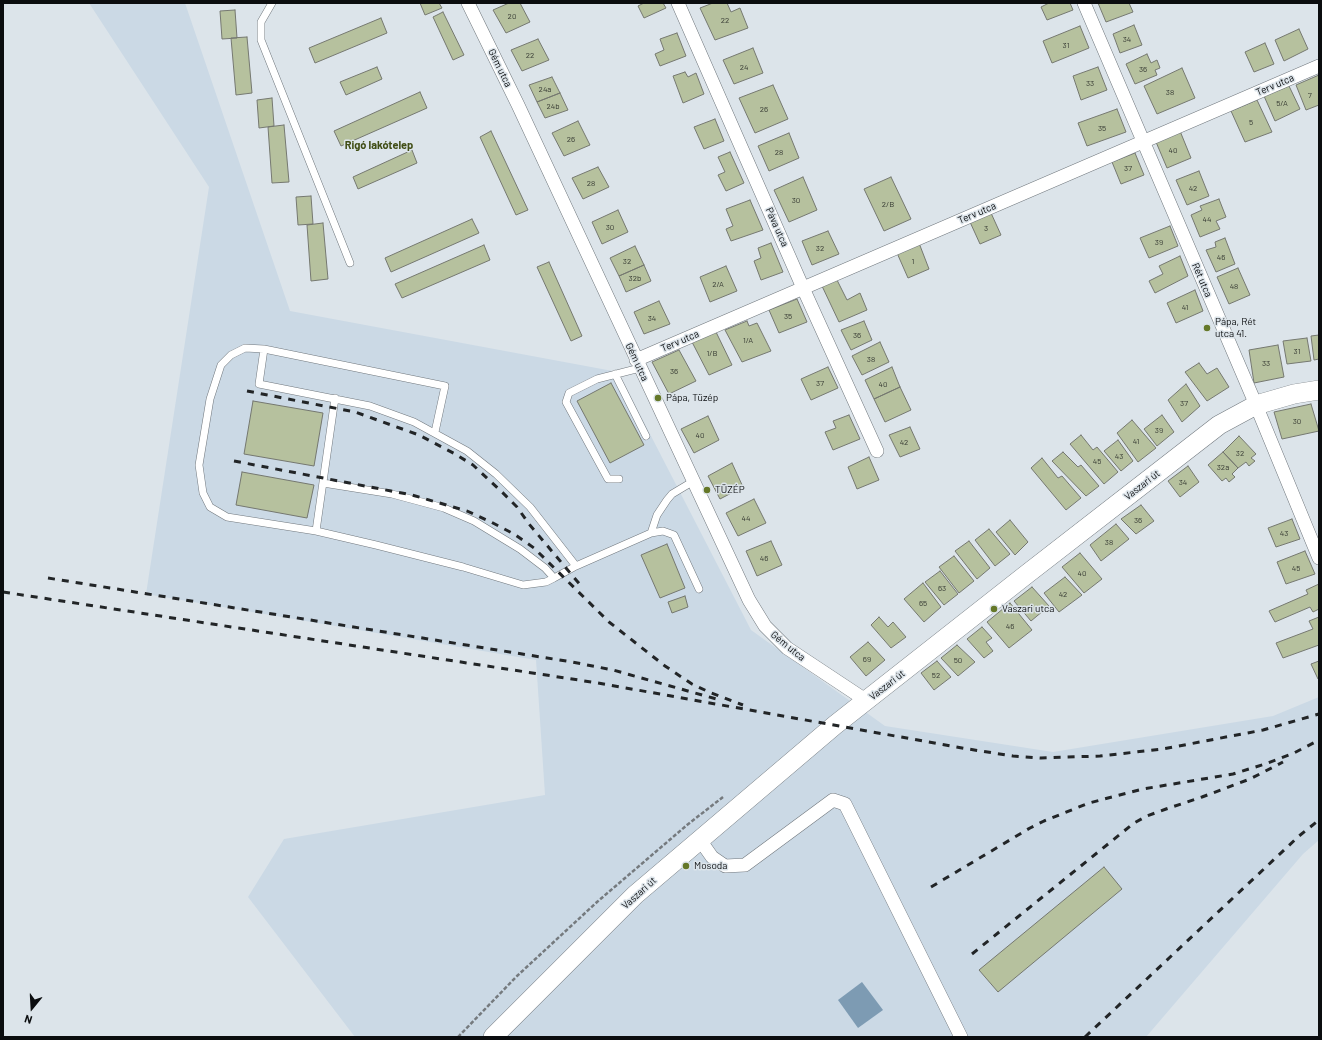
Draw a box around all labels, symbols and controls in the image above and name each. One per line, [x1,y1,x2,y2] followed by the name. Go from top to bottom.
[508,11,516,21] house number: 20
[721,15,729,25] house number: 22
[1123,34,1131,44] house number: 34
[1063,40,1069,50] house number: 31
[486,47,514,89] street label: Gém utca
[526,50,534,60] house number: 22
[740,62,748,72] house number: 24
[1139,64,1147,74] house number: 36
[1254,72,1296,98] street label: Terv utca
[1086,78,1094,88] house number: 33
[539,84,551,94] house number: 24a
[1166,87,1174,97] house number: 38
[1308,90,1312,100] house number: 7
[1276,98,1288,108] house number: 5/A
[546,101,560,111] house number: 24b
[760,104,768,114] house number: 26
[1249,117,1253,127] house number: 5
[1098,123,1106,133] house number: 35
[567,134,575,144] house number: 26
[345,138,413,152] district label: Rigó lakótelep
[1169,145,1177,155] house number: 40
[775,147,783,157] house number: 28
[1124,163,1132,173] house number: 37
[587,178,595,188] house number: 28
[1189,183,1197,193] house number: 42
[792,195,800,205] house number: 30
[882,199,894,209] house number: 2/B
[956,200,998,226] street label: Terv utca
[763,205,791,249] street label: Páva utca
[1203,214,1211,224] house number: 44
[606,222,614,232] house number: 30
[984,223,988,233] house number: 3
[1155,237,1163,247] house number: 39
[816,243,824,253] house number: 32
[1217,252,1225,262] house number: 46
[623,256,631,266] house number: 32
[912,256,914,266] house number: 1
[1189,261,1215,299] street label: Rét utca
[629,273,641,283] house number: 32b
[712,279,724,289] house number: 2/A
[1230,281,1238,291] house number: 48
[1182,302,1188,312] house number: 41
[784,311,792,321] house number: 35
[648,313,656,323] house number: 34
[1215,316,1256,340] place label: Pápa, Rét utca 41.
[1202,323,1212,333] marker: Pápa, Rét utca 41.
[659,328,701,354] street label: Terv utca
[853,330,861,340] house number: 36
[743,335,753,345] house number: 1/A
[623,341,651,383] street label: Gém utca
[1294,346,1300,356] house number: 31
[706,348,718,358] house number: 1/B
[867,354,875,364] house number: 38
[1262,358,1270,368] house number: 33
[670,366,678,376] house number: 36
[816,378,824,388] house number: 37
[879,379,887,389] house number: 40
[666,392,718,404] place label: Pápa, Tüzép
[653,393,663,403] marker: Pápa, Tüzép
[1180,398,1188,408] house number: 37
[1293,416,1301,426] house number: 30
[1155,425,1163,435] house number: 39
[696,430,704,440] house number: 40
[1133,436,1139,446] house number: 41
[900,437,908,447] house number: 42
[1236,448,1244,458] house number: 32
[1115,451,1123,461] house number: 43
[1093,456,1101,466] house number: 45
[1217,462,1229,472] house number: 32a
[1122,467,1162,503] street label: Vaszari út
[1179,477,1187,487] house number: 34
[715,484,745,496] place label: TÜZÉP
[702,485,712,495] marker: TÜZÉP
[742,513,750,523] house number: 44
[1134,515,1142,525] house number: 36
[1280,528,1288,538] house number: 43
[1105,537,1113,547] house number: 38
[760,553,768,563] house number: 46
[1292,563,1300,573] house number: 45
[1078,568,1086,578] house number: 40
[938,583,946,593] house number: 63
[1059,589,1067,599] house number: 42
[919,598,927,608] house number: 65
[1002,603,1054,615] place label: Vaszari utca
[989,604,999,614] marker: Vaszari utca
[1006,621,1014,631] house number: 46
[768,628,808,664] street label: Gém utca
[863,654,871,664] house number: 69
[954,655,962,665] house number: 50
[867,667,907,703] street label: Vaszari út
[932,670,940,680] house number: 52
[694,860,727,872] place label: Mosoda
[681,861,691,871] marker: Mosoda
[619,874,659,912] street label: Vaszari út
[12,988,52,1028] north arrow
[23,1013,34,1027] text: N

